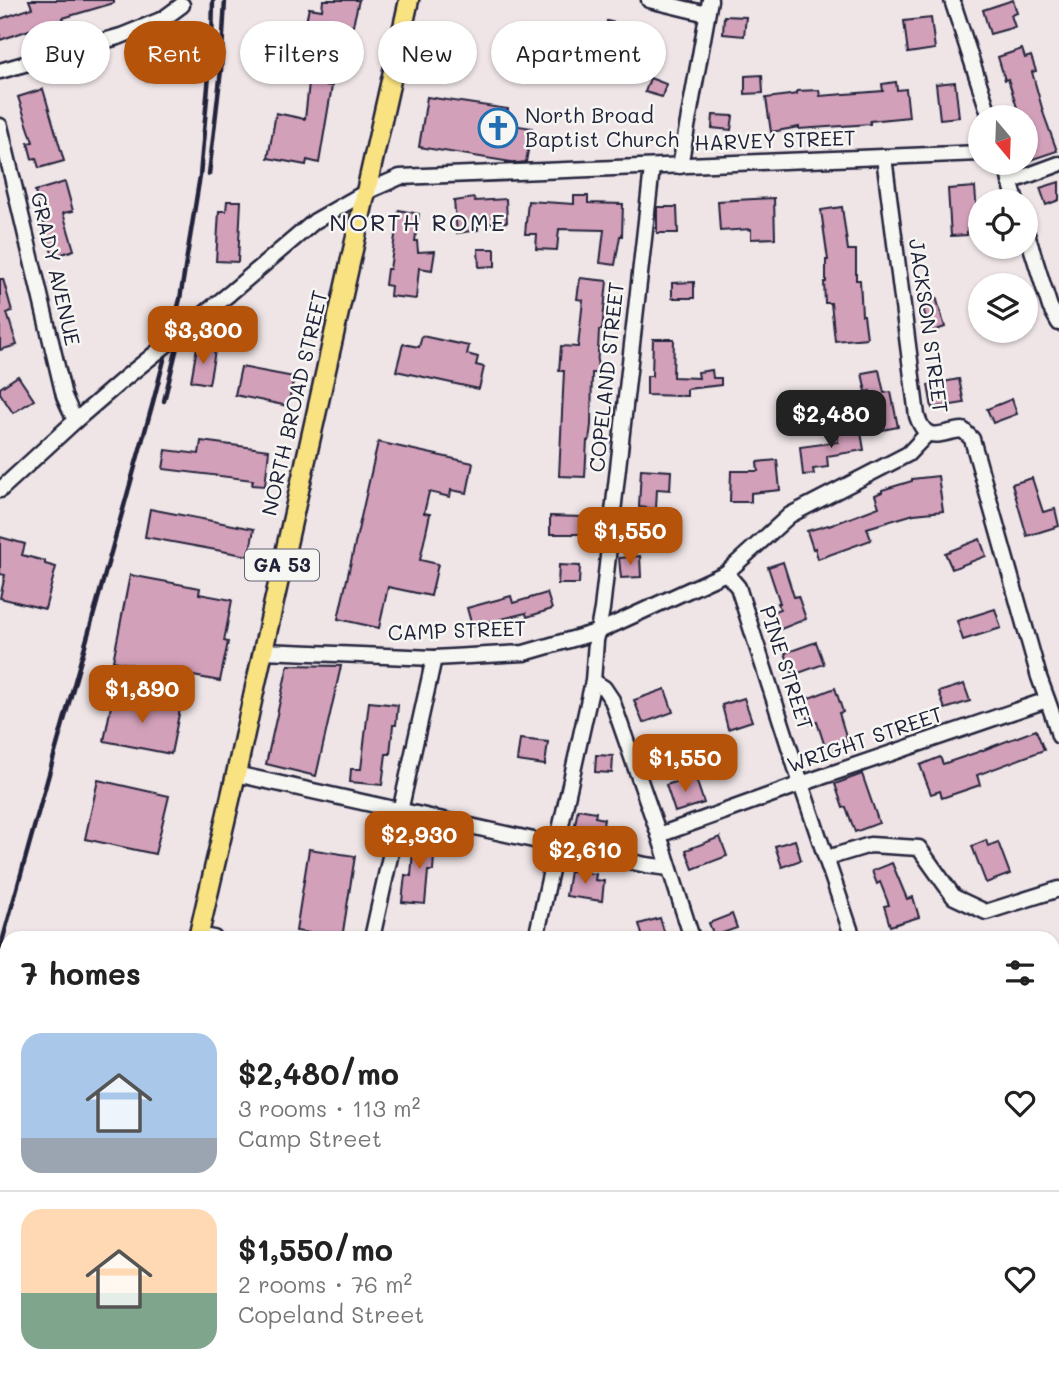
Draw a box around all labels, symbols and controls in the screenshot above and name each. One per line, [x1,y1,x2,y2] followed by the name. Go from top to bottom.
[21,21,110,84] chip: Buy
[124,21,226,84] chip: Rent
[240,21,364,84] chip: Filters
[378,21,477,84] chip: New
[491,21,666,84] chip: Apartment
[525,101,679,152] place label: North Broad Baptist Church
[968,105,1038,175] north arrow
[968,105,1038,343] map controls
[477,107,519,149] church icon: North Broad Baptist Church
[694,123,856,156] street label: HARVEY STREET
[26,189,87,348] street label: GRADY AVENUE
[968,189,1038,259] button: locate
[329,206,507,237] district label: NORTH ROME
[904,237,955,415] street label: JACKSON STREET
[968,273,1038,343] button: layers
[582,280,629,473] street label: COPELAND STREET
[254,287,333,518] street label: NORTH BROAD STREET
[146,306,260,366] pin: $3,300
[164,314,242,344] text: $3,300
[774,391,888,450] pin: $2,480
[792,398,870,428] text: $2,480
[573,508,687,567] pin: $1,550
[593,515,667,545] text: $1,550
[245,550,319,580] road number: GA 53
[755,602,820,733] street label: PINE STREET
[387,614,527,645] street label: CAMP STREET
[85,666,199,725] pin: $1,890
[105,673,179,703] text: $1,890
[783,699,946,778] street label: WRIGHT STREET
[628,734,742,794] pin: $1,550
[648,742,722,772] text: $1,550
[362,812,476,871] pin: $2,930
[381,819,457,849] text: $2,930
[528,826,642,886] pin: $2,610
[548,834,622,864] text: $2,610
[21,953,141,993] text: 7 homes
[1001,954,1039,992] icon: filters
[238,1053,399,1093] text: $2,480/mo
[77,1061,161,1145] icon: home
[1001,1084,1039,1122] icon: heart
[238,1093,420,1123] text: 3 rooms · 113 m²
[238,1123,382,1153] text: Camp Street
[238,1229,393,1269] text: $1,550/mo
[77,1237,161,1321] icon: home
[1001,1260,1039,1298] icon: heart
[238,1269,412,1299] text: 2 rooms · 76 m²
[238,1299,424,1329] text: Copeland Street

